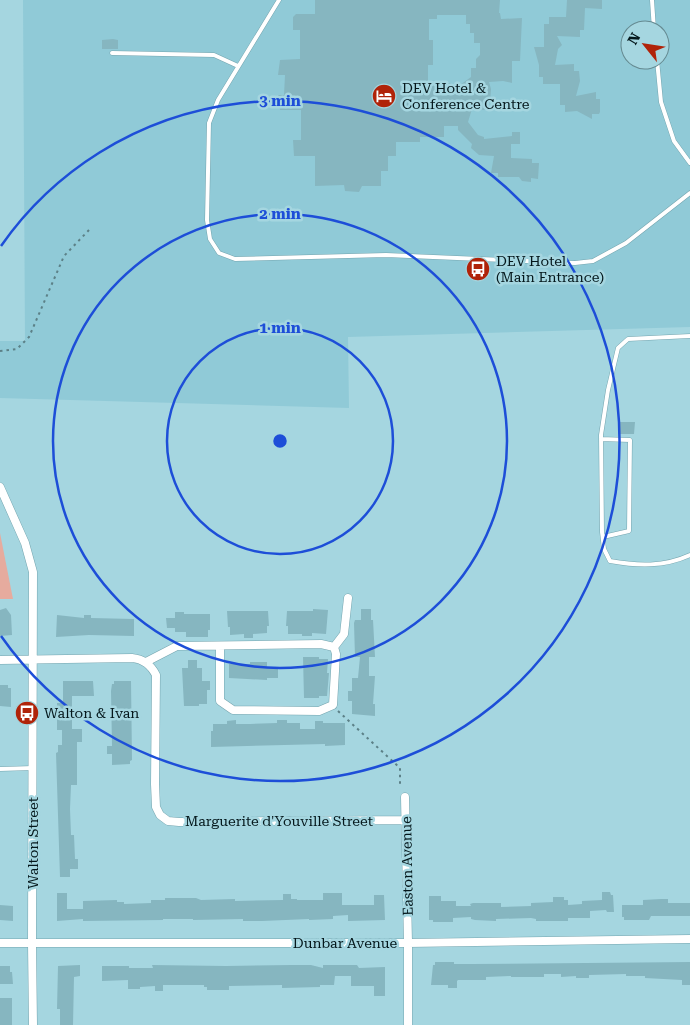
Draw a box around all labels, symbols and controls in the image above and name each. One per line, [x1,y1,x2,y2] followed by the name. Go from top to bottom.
[620,20,670,70] north arrow
[624,30,643,47] text: N
[402,80,530,112] place label: DEV Hotel & Conference Centre
[371,83,397,109] hotel icon: DEV Hotel & Conference Centre
[259,92,301,110] text: 3 min
[259,205,301,223] text: 2 min
[496,253,604,285] place label: DEV Hotel (Main Entrance)
[465,256,491,282] bus stop icon: DEV Hotel (Main Entrance)
[259,319,301,337] text: 1 min
[271,432,289,450] centre of rings
[14,700,40,726] bus stop icon: Walton & Ivan
[44,705,139,721] place label: Walton & Ivan
[25,797,41,889] street label: Walton Street
[185,813,373,829] street label: Marguerite d'Youville Street
[398,816,416,916] street label: Easton Avenue
[293,935,397,951] street label: Dunbar Avenue

